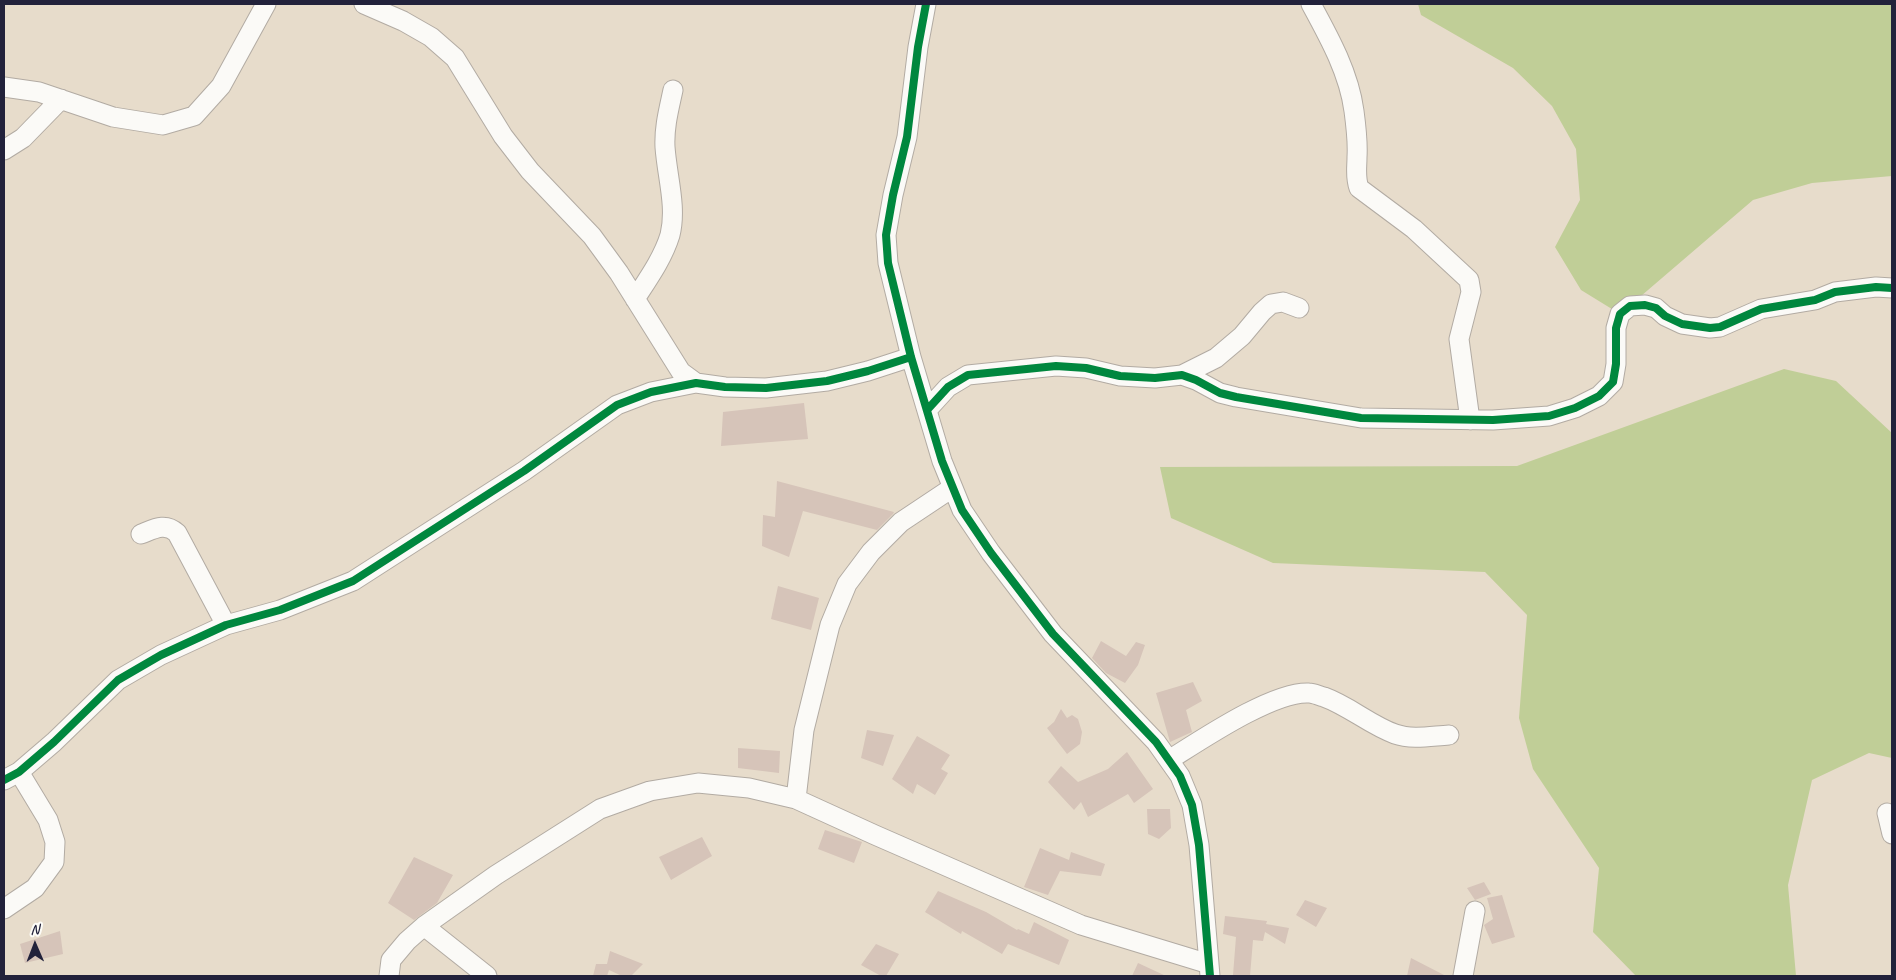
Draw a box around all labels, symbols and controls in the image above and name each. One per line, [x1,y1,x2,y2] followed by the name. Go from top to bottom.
[10,920,60,970] north arrow
[30,921,39,938] text: N

